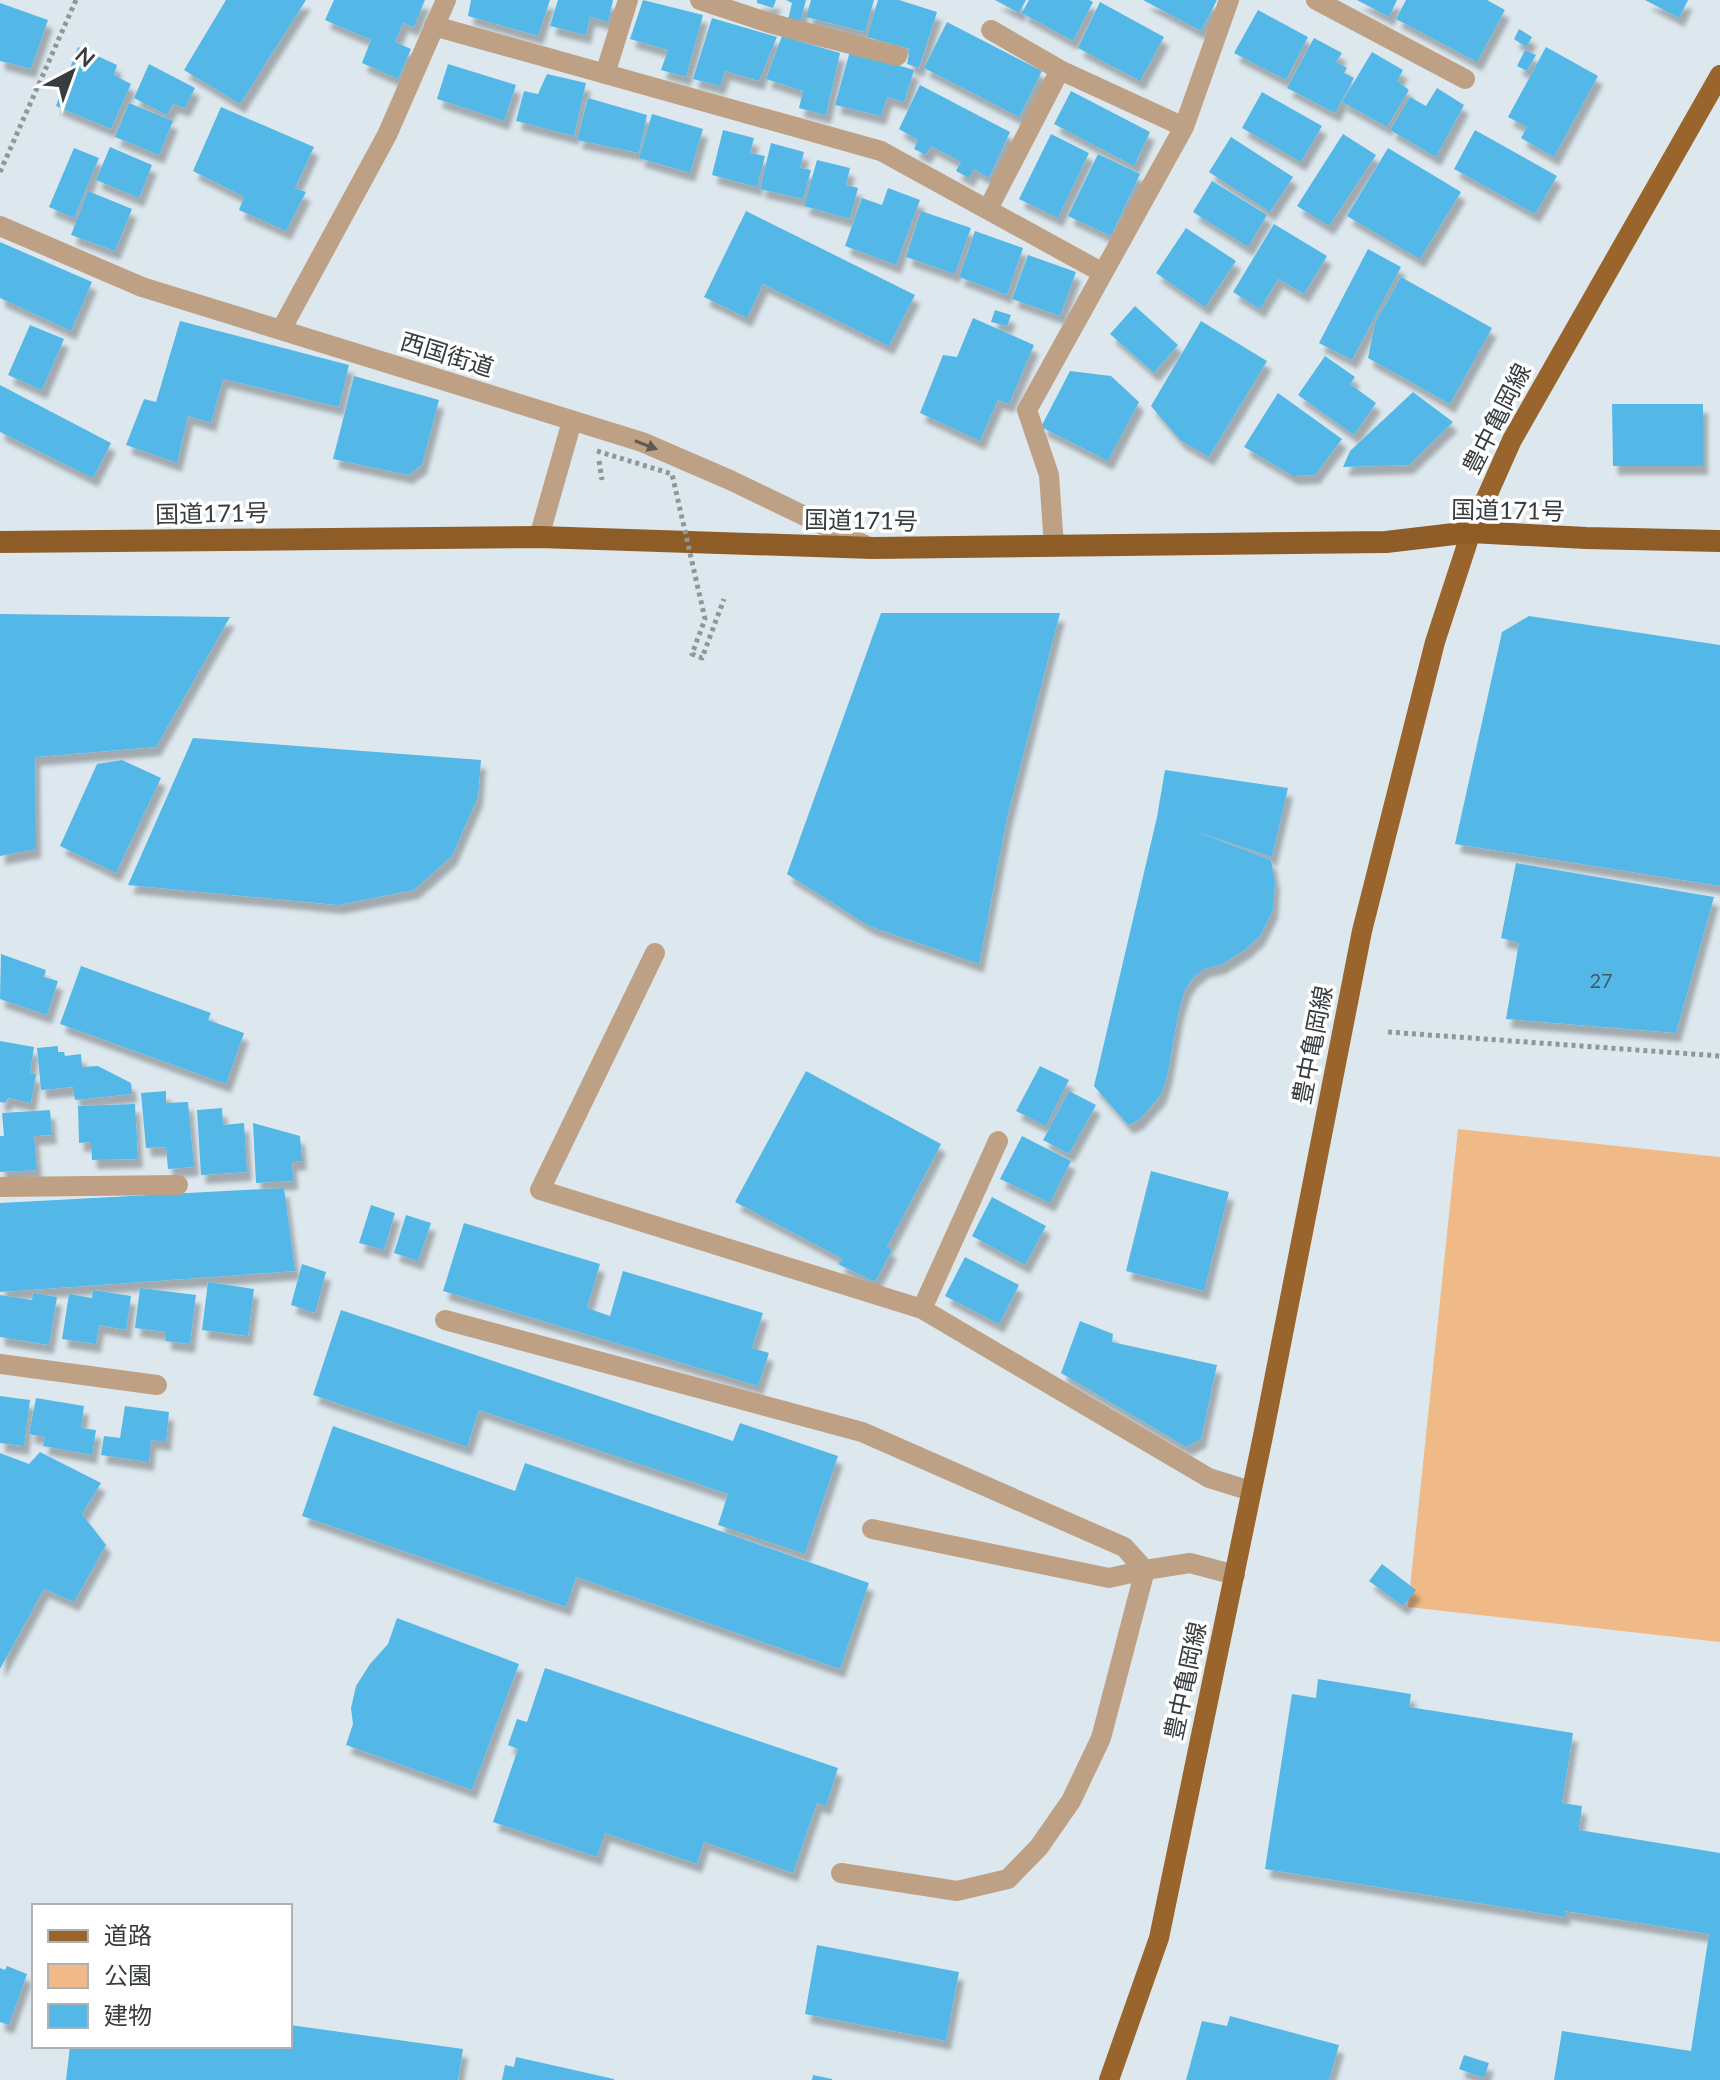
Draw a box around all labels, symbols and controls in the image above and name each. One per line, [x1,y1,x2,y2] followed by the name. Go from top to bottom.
[32,32,112,112] north arrow
[70,41,101,72] text: N
[397,326,498,381] street label: 西国街道
[1456,358,1536,478] street label: 豊中亀岡線
[634,439,658,452] one-way arrow
[1451,494,1565,525] street label: 国道171号
[155,497,269,528] street label: 国道171号
[804,504,918,535] street label: 国道171号
[1589,968,1613,992] house number: 27
[1286,983,1337,1106] street label: 豊中亀岡線
[1158,1619,1211,1742] street label: 豊中亀岡線
[32,1904,292,2048] legend
[104,1920,152,1949] text: 道路
[104,1960,152,1989] text: 公園
[104,2000,152,2029] text: 建物

